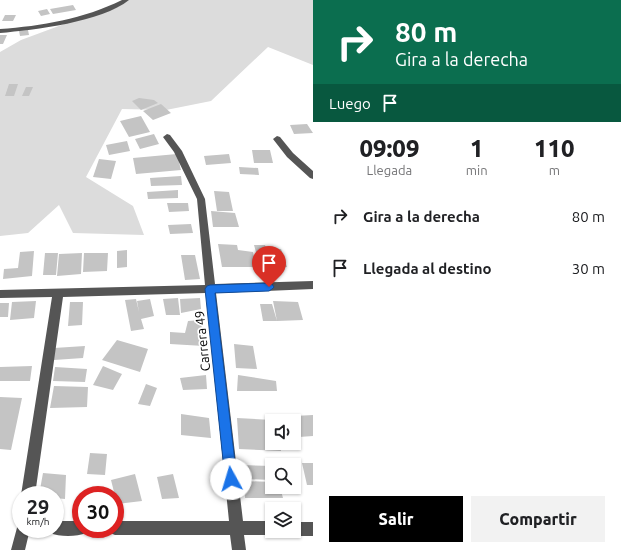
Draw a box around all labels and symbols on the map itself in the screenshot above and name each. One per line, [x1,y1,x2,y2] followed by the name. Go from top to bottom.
[252,246,286,287] pin
[192,310,212,372] street label: Carrera 49
[210,458,252,500] position arrow
[72,486,124,538] speed limit sign: 30

